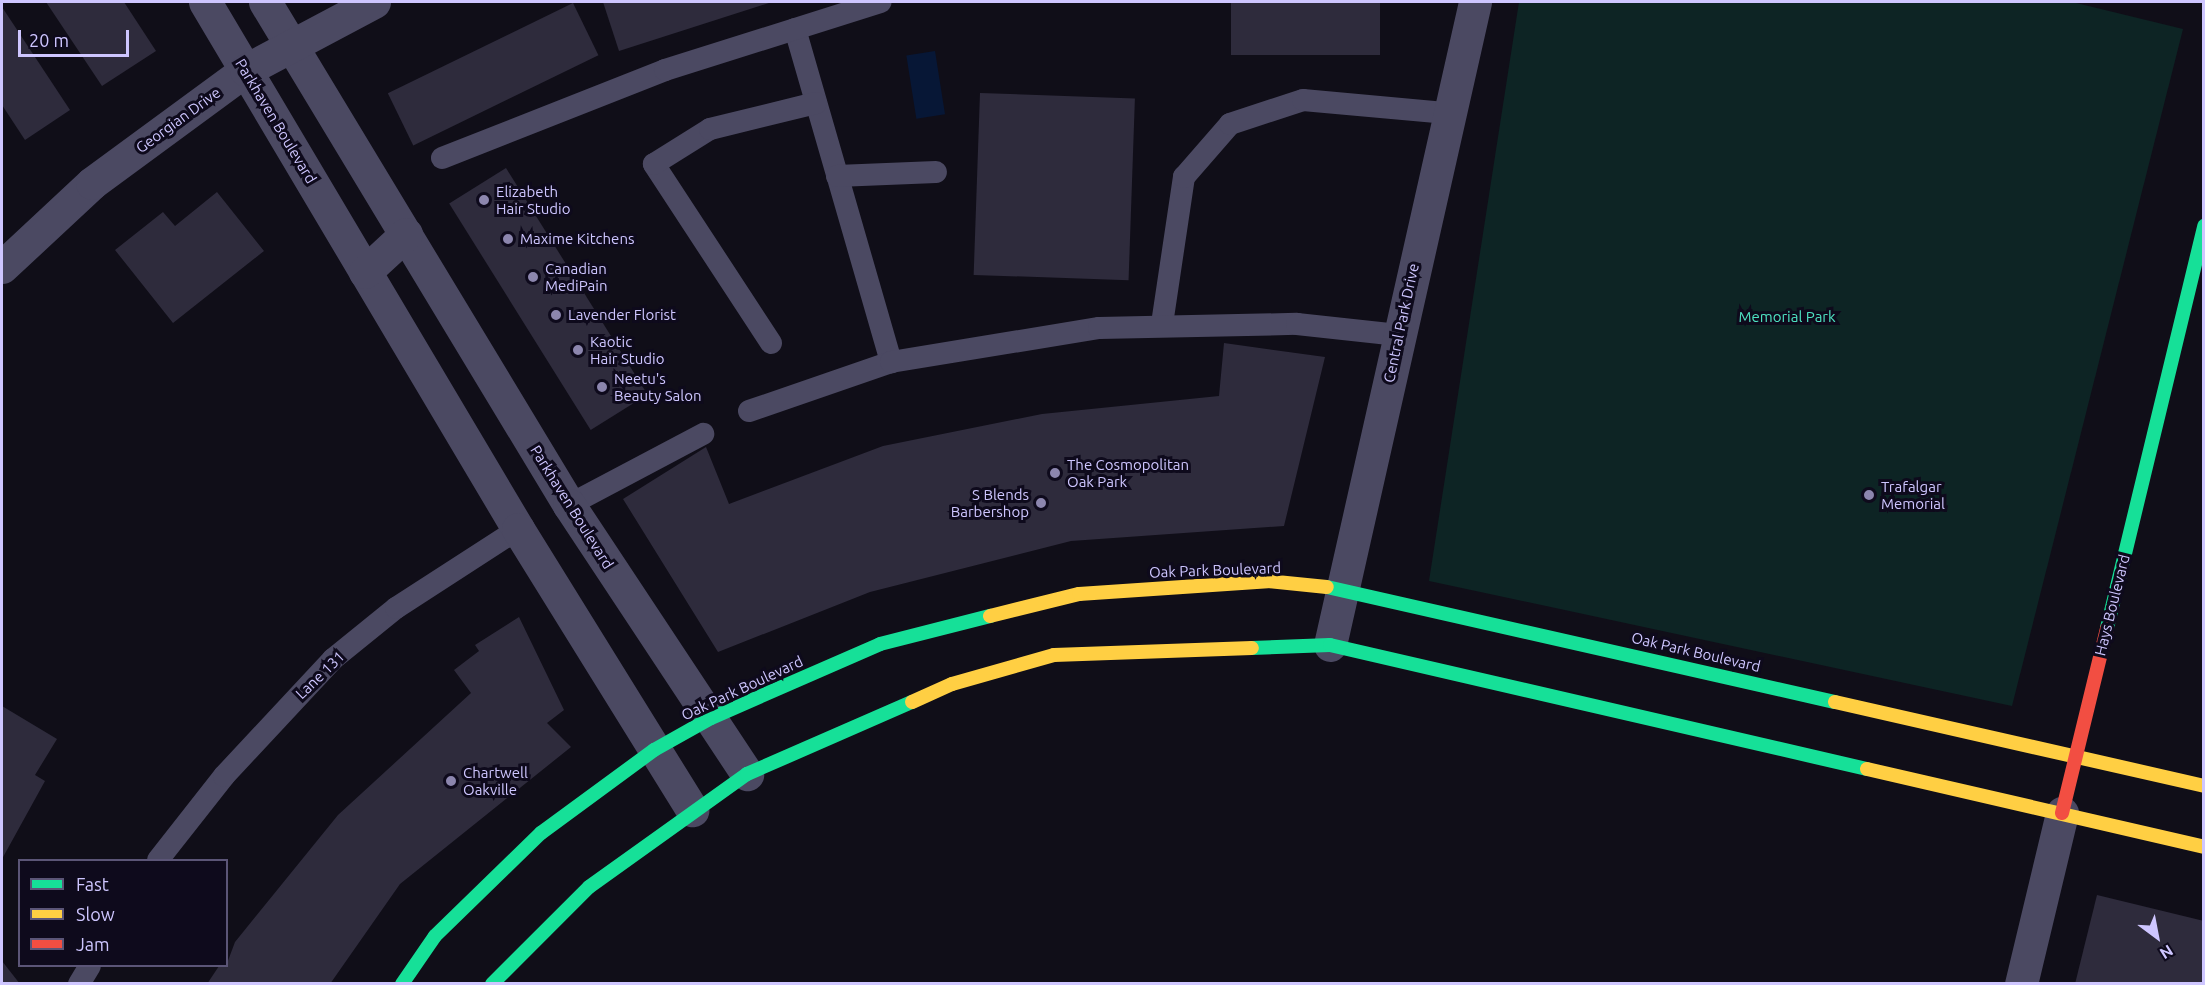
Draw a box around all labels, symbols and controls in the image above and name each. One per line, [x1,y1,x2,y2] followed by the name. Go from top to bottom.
[21,18,132,56] scale bar
[29,30,69,50] text: 20 m
[232,55,320,187] street label: Parkhaven Boulevard
[132,83,224,157] street label: Georgian Drive
[496,182,570,217] place label: Elizabeth Hair Studio
[477,193,491,207] marker: Elizabeth Hair Studio
[520,230,634,248] place label: Maxime Kitchens
[501,232,515,246] marker: Maxime Kitchens
[545,259,607,294] place label: Canadian MediPain
[1380,262,1422,384] street label: Central Park Drive
[526,270,540,284] marker: Canadian MediPain
[568,306,676,324] place label: Lavender Florist
[549,308,563,322] marker: Lavender Florist
[1738,308,1836,326] park label: Memorial Park
[590,332,664,367] place label: Kaotic Hair Studio
[571,343,585,357] marker: Kaotic Hair Studio
[614,369,702,404] place label: Neetu's Beauty Salon
[595,380,609,394] marker: Neetu's Beauty Salon
[527,442,617,572] street label: Parkhaven Boulevard
[1067,455,1189,490] place label: The Cosmopolitan Oak Park
[1048,466,1062,480] marker: The Cosmopolitan Oak Park
[1881,477,1945,512] place label: Trafalgar Memorial
[951,485,1029,520] place label: S Blends Barbershop
[1862,488,1876,502] marker: Trafalgar Memorial
[1034,496,1048,510] marker: S Blends Barbershop
[2091,552,2133,658] street label: Hays Boulevard
[1149,559,1281,581] street label: Oak Park Boulevard
[1630,628,1762,676] street label: Oak Park Boulevard
[292,647,348,703] street label: Lane 131
[678,652,806,724] street label: Oak Park Boulevard
[463,763,528,798] place label: Chartwell Oakville
[444,774,458,788] marker: Chartwell Oakville
[18,859,228,967] legend
[76,874,109,894] text: Fast
[76,904,115,924] text: Slow
[2127,907,2187,967] north arrow
[76,934,110,954] text: Jam
[2157,941,2176,963] text: N

